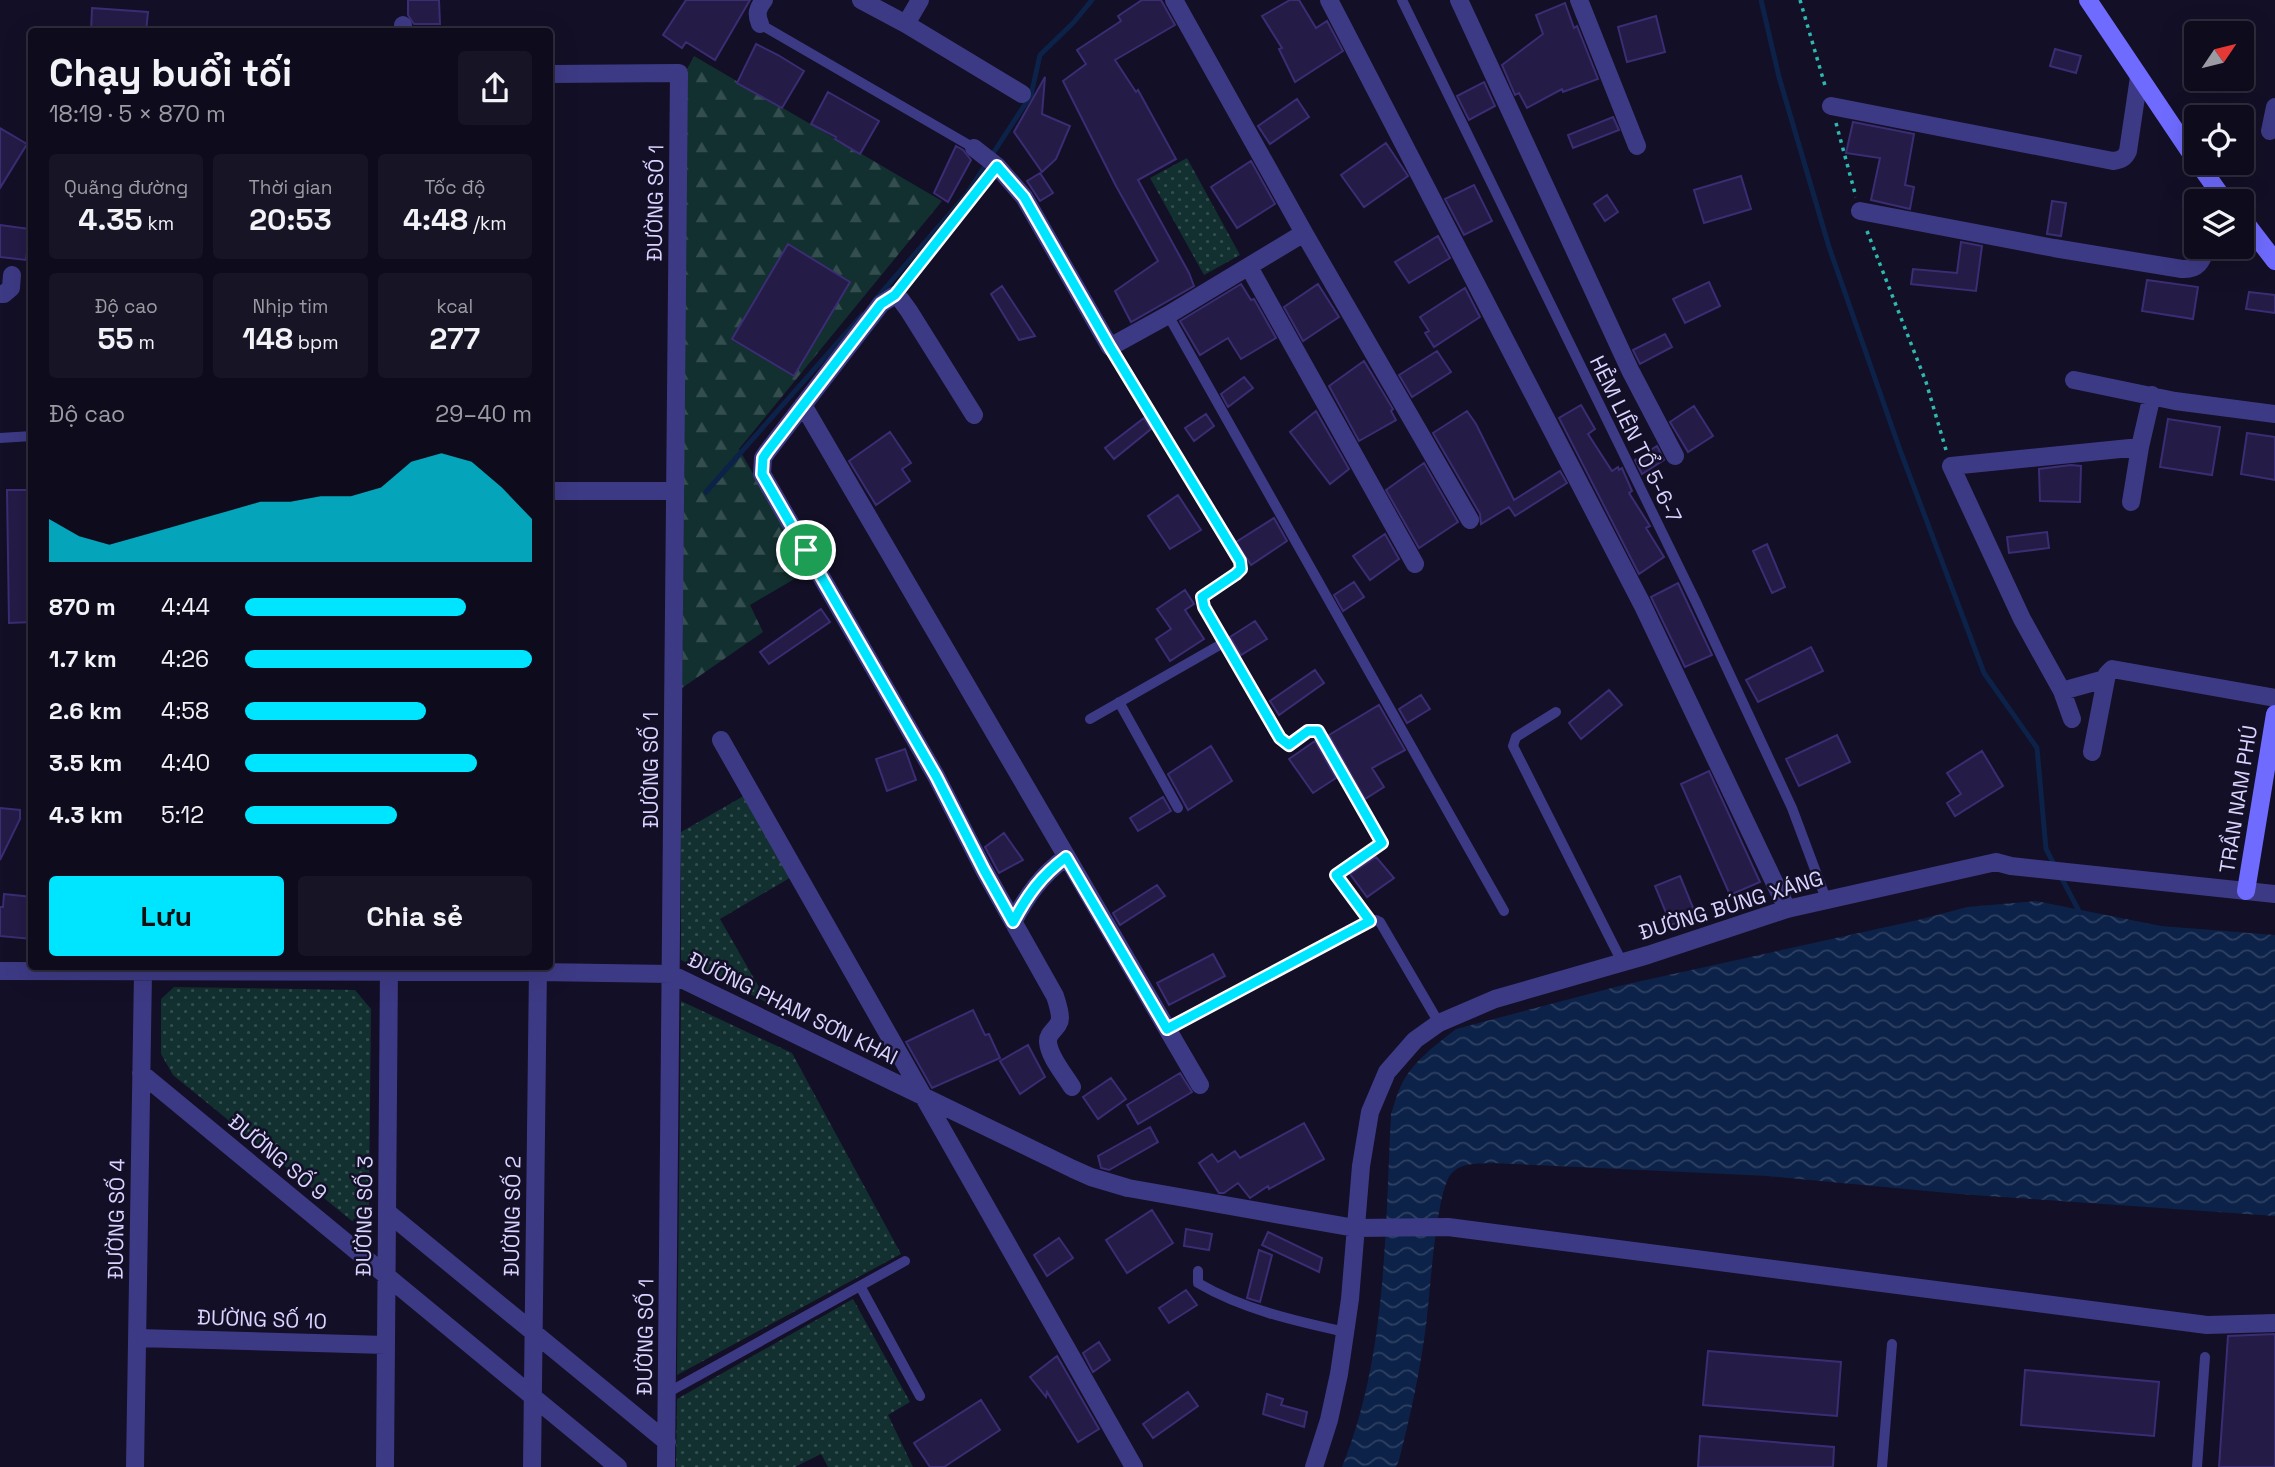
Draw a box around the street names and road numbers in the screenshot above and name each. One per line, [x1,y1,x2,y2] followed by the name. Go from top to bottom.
[639,144,670,262] street label: ĐƯỜNG SỐ 1
[1584,350,1691,527] street label: HẺM LIÊN TỔ 5-6-7
[636,712,664,828] street label: ĐƯỜNG SỐ 1
[2212,723,2263,875] street label: TRẦN NAM PHÚ
[1636,864,1826,946] street label: ĐƯỜNG BÚNG XÁNG
[684,945,902,1071] street label: ĐƯỜNG PHẠM SƠN KHAI
[223,1107,334,1206] street label: ĐƯỜNG SỐ 9
[348,1155,379,1277] street label: ĐƯỜNG SỐ 3
[496,1155,527,1276] street label: ĐƯỜNG SỐ 2
[100,1158,131,1280] street label: ĐƯỜNG SỐ 4
[629,1278,660,1396] street label: ĐƯỜNG SỐ 1
[197,1302,328,1335] street label: ĐƯỜNG SỐ 10

